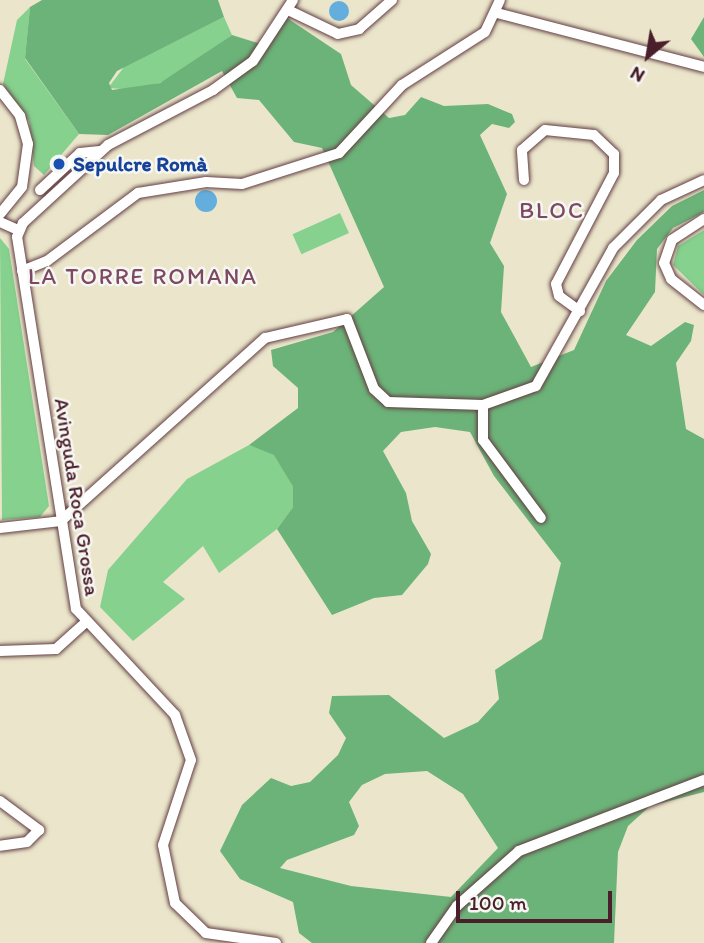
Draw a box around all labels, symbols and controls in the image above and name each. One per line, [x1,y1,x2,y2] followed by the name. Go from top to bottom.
[613,21,683,91] north arrow
[626,61,649,88] text: N
[73,151,208,177] place label: Sepulcre Romà
[51,156,67,172] marker: Sepulcre Romà
[520,196,584,224] district label: BLOC
[29,262,257,290] district label: LA TORRE ROMANA
[49,396,105,598] street label: Avinguda Roca Grossa
[459,876,615,920] scale bar
[469,890,527,915] text: 100 m

